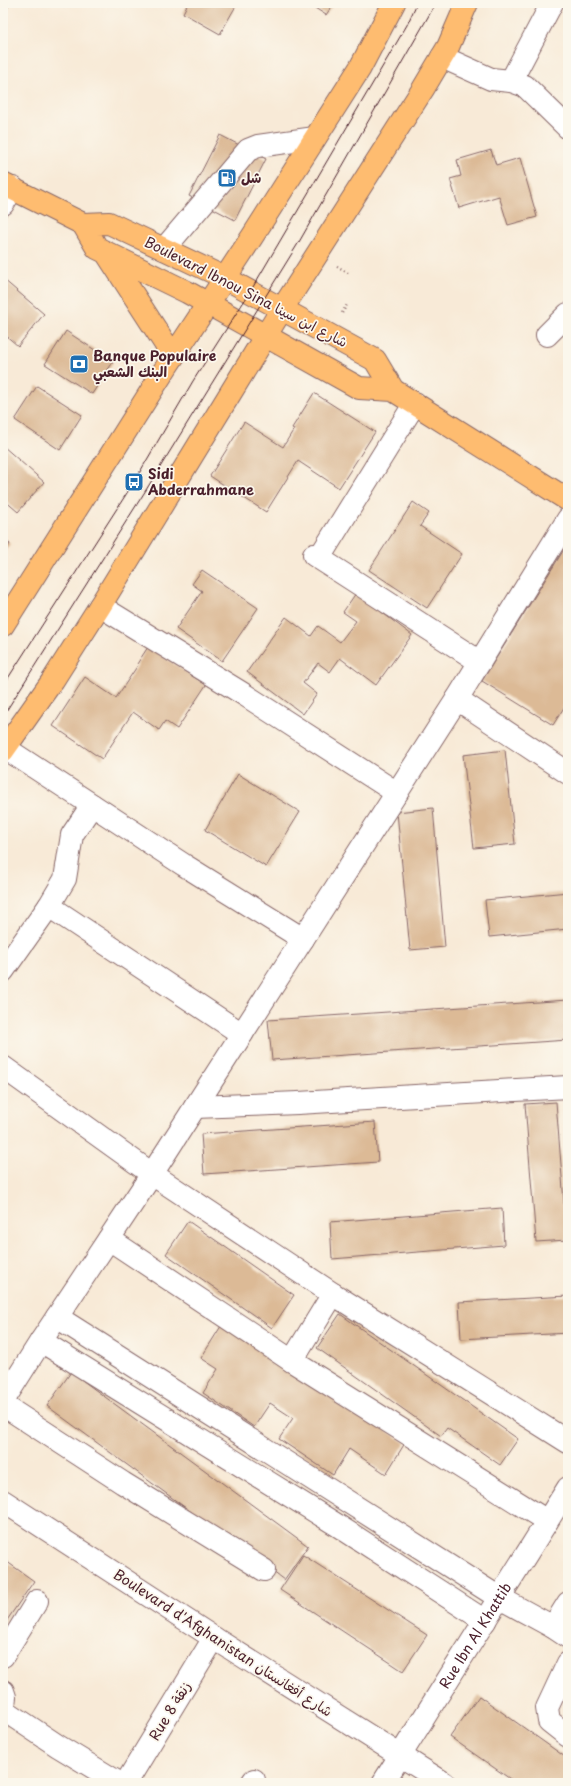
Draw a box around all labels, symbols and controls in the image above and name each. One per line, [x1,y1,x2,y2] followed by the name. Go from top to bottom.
[216,167,238,189] fuel station icon: شل
[241,167,261,188] place label: شل
[141,231,351,352] street label: Boulevard Ibnou Sina شارع ابن سينا
[93,345,217,385] place label: Banque Populaire البنك الشعبي
[68,353,90,375] bank icon: Banque Populaire البنك الشعبي
[147,463,254,500] place label: Sidi Abderrahmane
[123,471,145,493] bus stop icon: Sidi Abderrahmane
[110,1564,337,1721] street label: Boulevard d'Afghanistan شارع أفغانستان
[434,1578,516,1692] street label: Rue Ibn Al Khattib
[144,1677,196,1744] street label: Rue 8 زنقة

